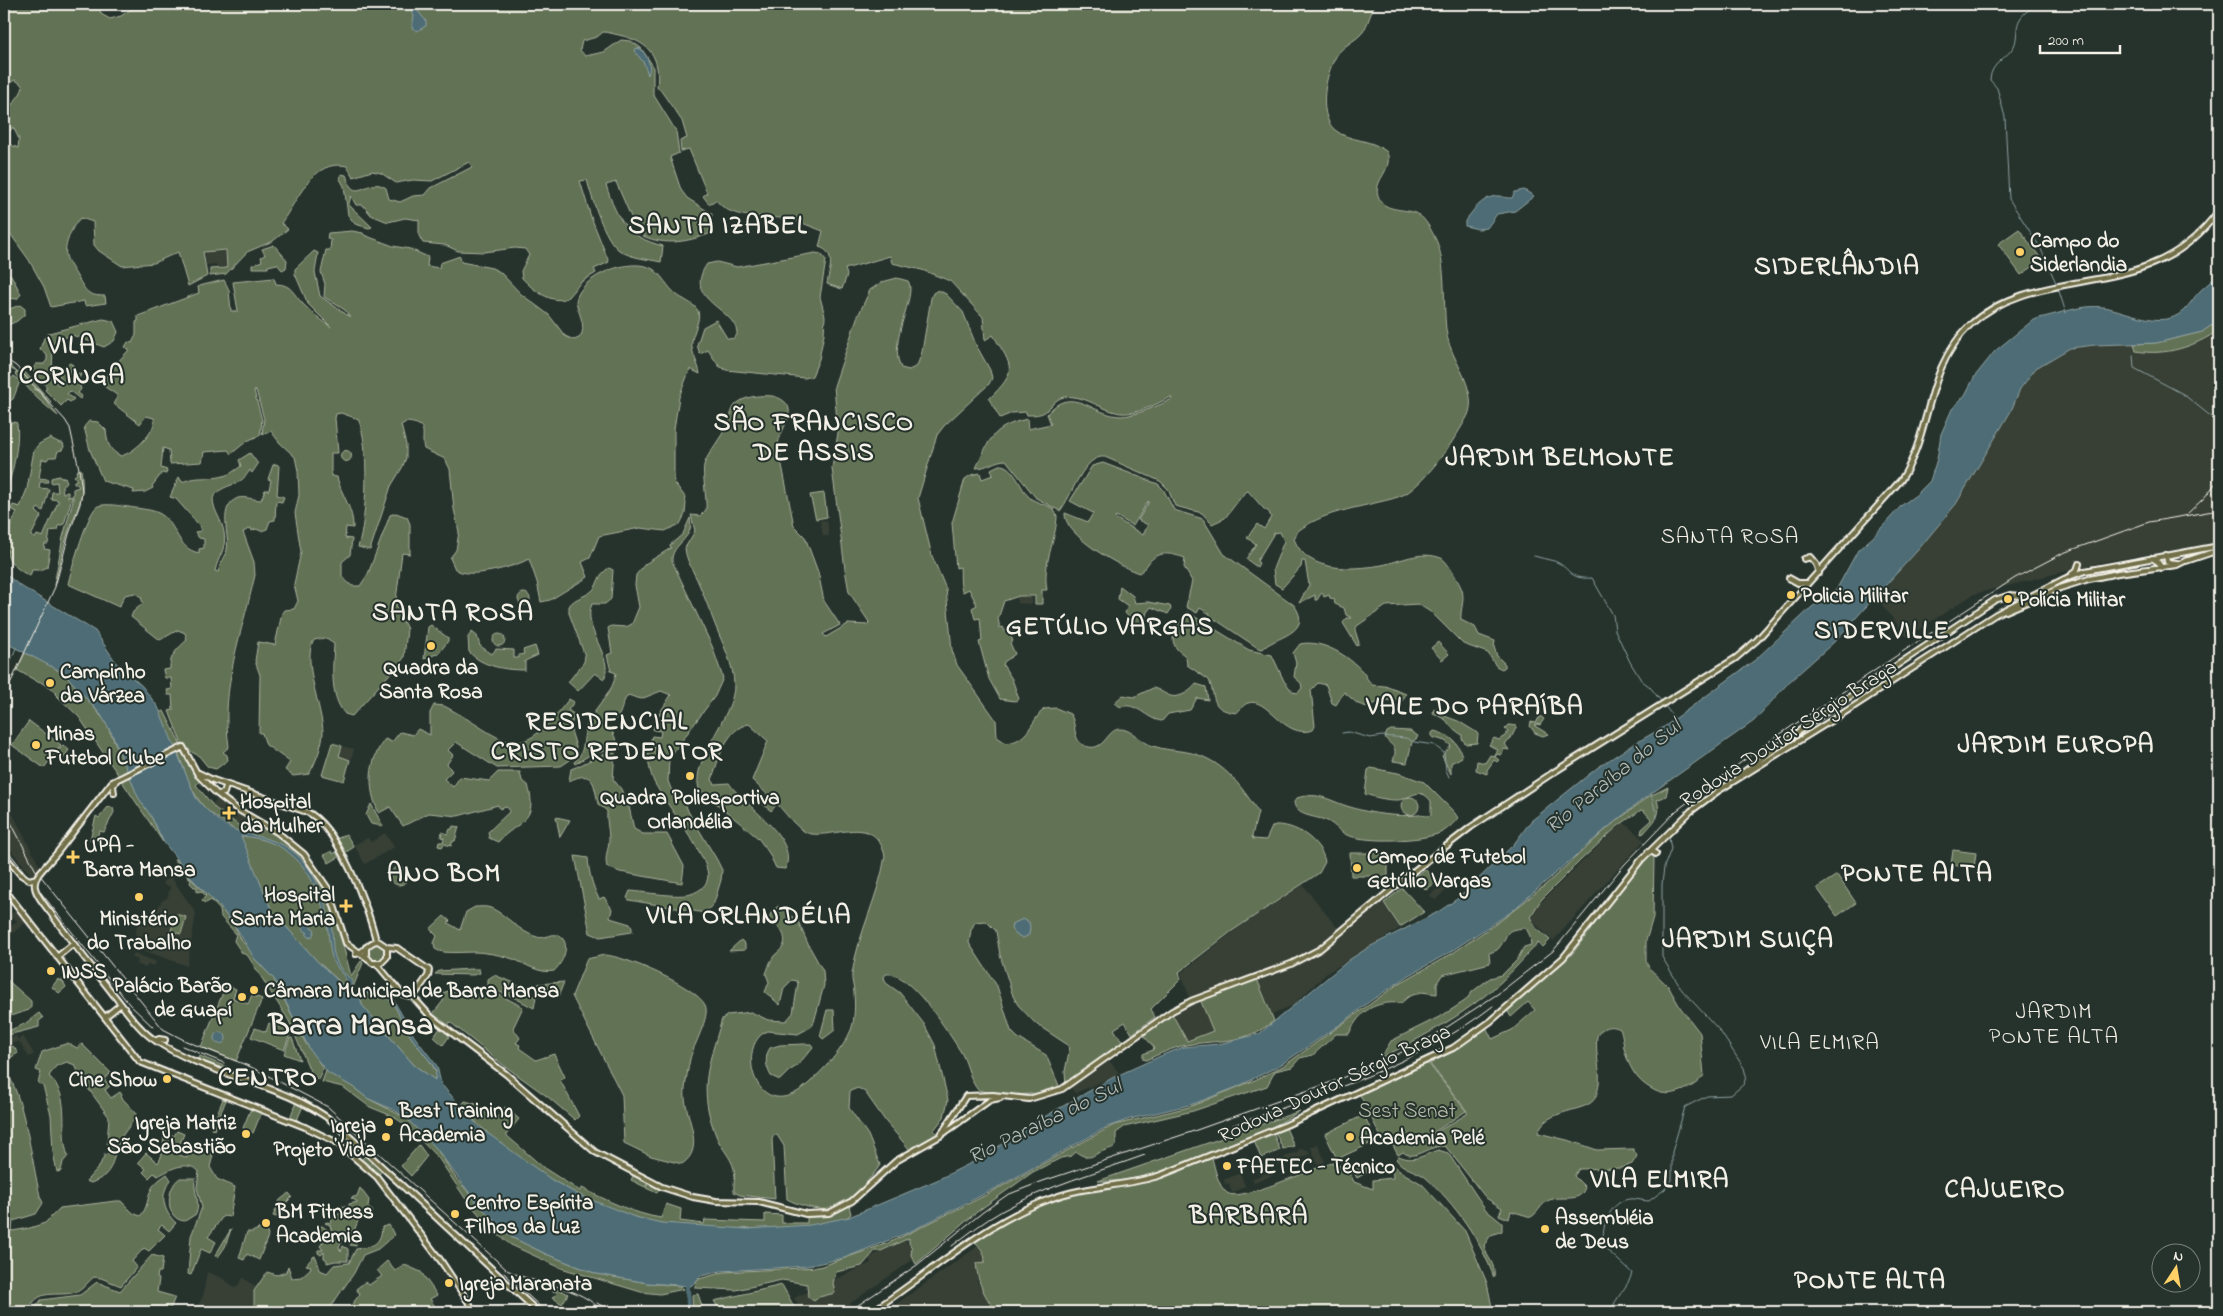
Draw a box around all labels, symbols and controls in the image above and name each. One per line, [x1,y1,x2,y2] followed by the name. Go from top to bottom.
[2040,22,2120,54] scale bar
[2048,30,2084,52] text: 200 m
[628,208,808,246] district label: SANTA IZABEL
[2030,227,2127,281] place label: Campo do Siderlandia
[2014,246,2026,258] marker: Campo do Siderlandia
[1754,248,1920,287] district label: SIDERLÂNDIA
[19,328,125,396] district label: VILA CORINGA
[714,405,914,473] district label: SÃO FRANCISCO DE ASSIS
[1445,440,1675,478] district label: JARDIM BELMONTE
[1661,522,1799,554] district label: SANTA ROSA
[1801,582,1908,612] place label: Policia Militar
[2018,586,2125,616] place label: Polícia Militar
[1785,589,1797,601] marker: Policia Militar
[2002,593,2014,605] marker: Polícia Militar
[372,595,534,633] district label: SANTA ROSA
[1006,609,1214,647] district label: GETÚLIO VARGAS
[1814,613,1950,651] district label: SIDERVILLE
[425,640,437,652] marker: Quadra da Santa Rosa
[1675,653,1905,818] street label: Rodovia Doutor Sérgio Braga
[379,654,483,708] place label: Quadra da Santa Rosa
[60,658,146,712] place label: Campinho da Várzea
[44,677,56,689] marker: Campinho da Várzea
[1365,689,1584,727] district label: VALE DO PARAÍBA
[491,704,723,772] district label: RESIDENCIAL CRISTO REDENTOR
[1539,711,1691,843] water label: Rio Paraíba do Sul
[45,720,165,774] place label: Minas Futebol Clube
[1958,727,2154,765] district label: JARDIM EUROPA
[30,739,42,751] marker: Minas Futebol Clube
[684,770,696,782] marker: Quadra Poliesportiva Orlandélia
[600,784,780,838] place label: Quadra Poliesportiva Orlandélia
[240,788,323,842] place label: Hospital da Mulher
[222,806,236,820] marker: Hospital da Mulher
[83,832,196,886] place label: UPA - Barra Mansa
[1367,843,1526,899] place label: Campo de Futebol Getúlio Vargas
[66,850,80,864] marker: UPA - Barra Mansa
[387,856,501,894] district label: ANO BOM
[1841,856,1993,894] district label: PONTE ALTA
[1351,862,1363,874] marker: Campo de Futebol Getúlio Vargas
[230,881,335,935] place label: Hospital Santa Maria
[133,891,145,903] marker: Ministério do Trabalho
[645,898,852,936] district label: VILA ORLANDÉLIA
[339,899,353,913] marker: Hospital Santa Maria
[87,905,191,959] place label: Ministério do Trabalho
[1662,922,1834,960] district label: JARDIM SUIÇA
[61,958,108,988] place label: INSS
[45,965,57,977] marker: INSS
[113,972,232,1026] place label: Palácio Barão de Guapí
[264,977,559,1007] place label: Câmara Municipal de Barra Mansa
[248,984,260,996] marker: Câmara Municipal de Barra Mansa
[236,991,248,1003] marker: Palácio Barão de Guapí
[1989,997,2119,1054] district label: JARDIM PONTE ALTA
[267,1004,434,1049] district label: Barra Mansa
[1214,1018,1457,1154] street label: Rodovia Doutor Sérgio Braga
[1759,1028,1880,1060] district label: VILA ELMIRA
[218,1060,318,1098] district label: CENTRO
[69,1066,157,1096] place label: Cine Show
[963,1071,1130,1174] water label: Rio Paraíba do Sul
[161,1073,173,1085] marker: Cine Show
[398,1097,513,1151] place label: Best Training Academia
[1358,1097,1456,1127] park label: Sest Senat
[107,1109,237,1163] place label: Igreja Matriz São Sebastião
[273,1112,376,1166] place label: Igreja Projeto Vida
[383,1116,395,1128] marker: Best Training Academia
[1360,1124,1485,1154] place label: Academia Pelé
[240,1128,252,1140] marker: Igreja Matriz São Sebastião
[380,1131,392,1143] marker: Igreja Projeto Vida
[1344,1131,1356,1143] marker: Academia Pelé
[1236,1153,1395,1183] place label: FAETEC - Técnico
[1221,1160,1233,1172] marker: FAETEC - Técnico
[1589,1162,1730,1200] district label: VILA ELMIRA
[1945,1172,2066,1210] district label: CAJUEIRO
[464,1189,593,1243] place label: Centro Espírita Filhos da Luz
[1189,1197,1308,1236] district label: BARBARÁ
[275,1198,374,1252] place label: BM Fitness Academia
[1555,1204,1654,1258] place label: Assembléia de Deus
[449,1208,461,1220] marker: Centro Espírita Filhos da Luz
[260,1217,272,1229] marker: BM Fitness Academia
[1539,1223,1551,1235] marker: Assembléia de Deus
[2150,1244,2200,1294] north arrow
[2172,1245,2185,1268] text: N
[1794,1263,1946,1301] district label: PONTE ALTA
[459,1270,592,1302] place label: Igreja Maranata
[443,1277,455,1289] marker: Igreja Maranata

